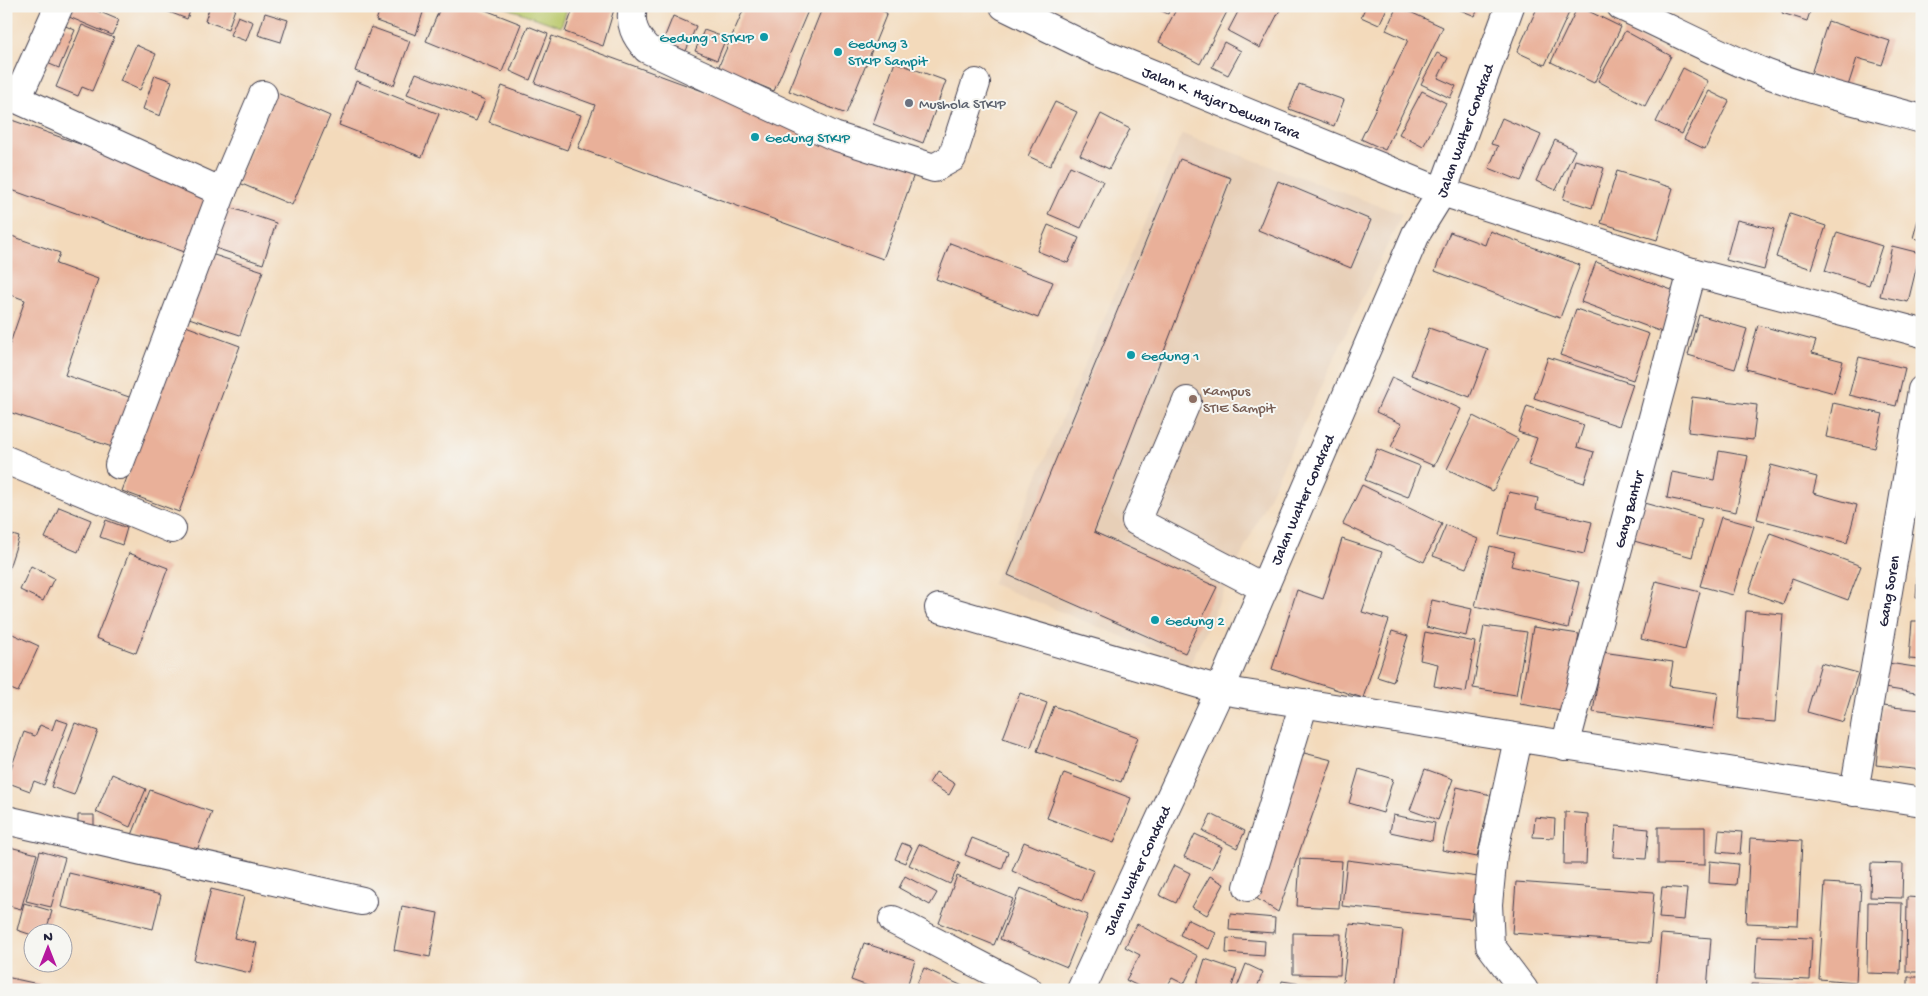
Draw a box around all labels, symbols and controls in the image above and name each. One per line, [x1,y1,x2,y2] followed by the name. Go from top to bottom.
[659,30,755,48] place label: Gedung 1 STKIP
[758,31,770,43] marker: Gedung 1 STKIP
[848,36,929,71] place label: Gedung 3 STKIP Sampit
[832,46,844,58] marker: Gedung 3 STKIP Sampit
[1434,61,1499,202] street label: Jalan Walter Condrad
[1139,64,1303,145] street label: Jalan K. Hajar Dewan Tara
[919,96,1007,114] place label: Mushola STKIP
[903,97,915,109] marker: Mushola STKIP
[765,130,851,148] place label: Gedung STKIP
[749,131,761,143] marker: Gedung STKIP
[1141,348,1199,366] place label: Gedung 1
[1125,349,1137,361] marker: Gedung 1
[1203,383,1277,418] place label: Kampus STIE Sampit
[1187,393,1199,405] marker: Kampus STIE Sampit
[1268,431,1340,568] street label: Jalan Walter Condrad
[1611,468,1650,550] street label: Gang Bantur
[1875,554,1905,628] street label: Gang Soren
[1165,613,1225,631] place label: Gedung 2
[1149,614,1161,626] marker: Gedung 2
[1101,803,1176,938] street label: Jalan Walter Condrad
[22,924,72,974] north arrow
[43,929,53,946] text: N

